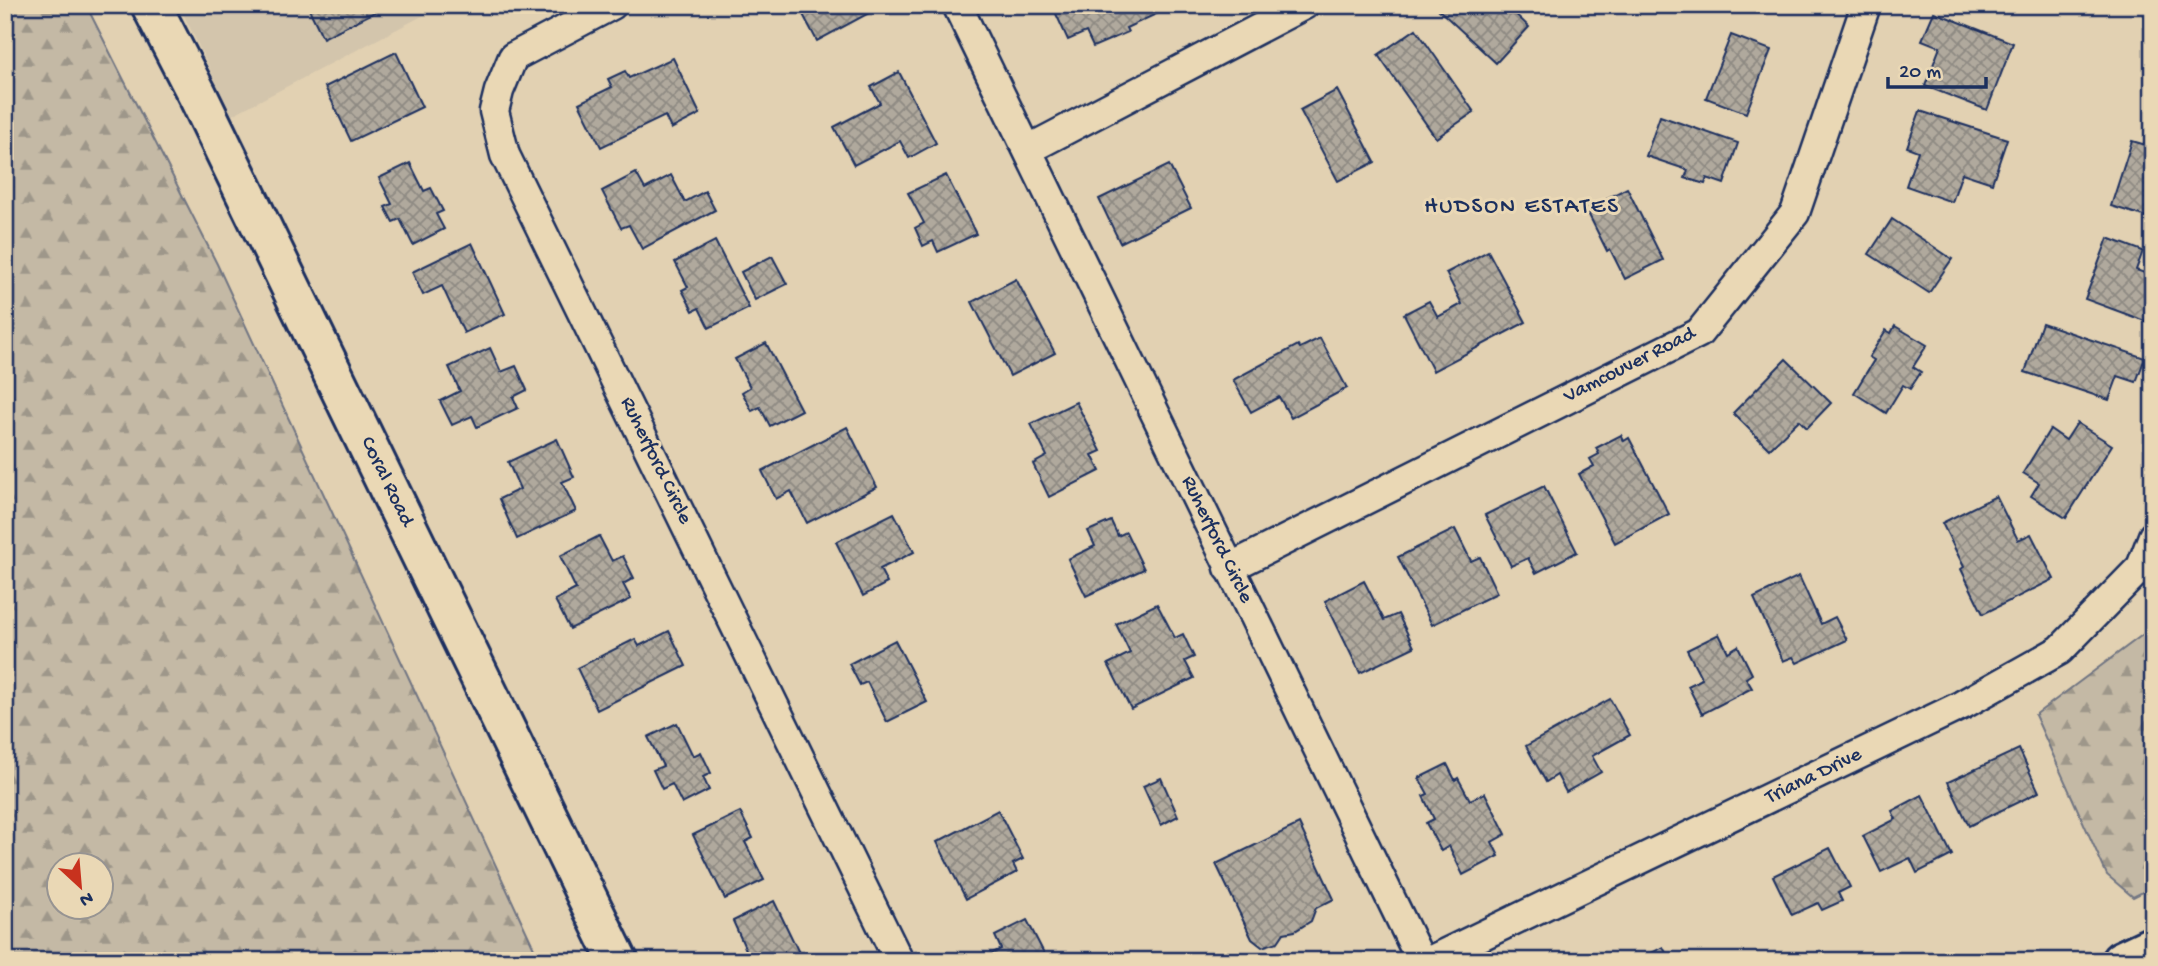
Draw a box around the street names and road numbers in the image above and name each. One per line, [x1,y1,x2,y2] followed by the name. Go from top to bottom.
[1559,321,1702,410] street label: Vamcouver Road
[613,393,697,530] street label: Ruherford Circle
[354,433,419,533] street label: Coral Road
[1174,472,1258,609] street label: Ruherford Circle
[1761,742,1867,811] street label: Triana Drive

